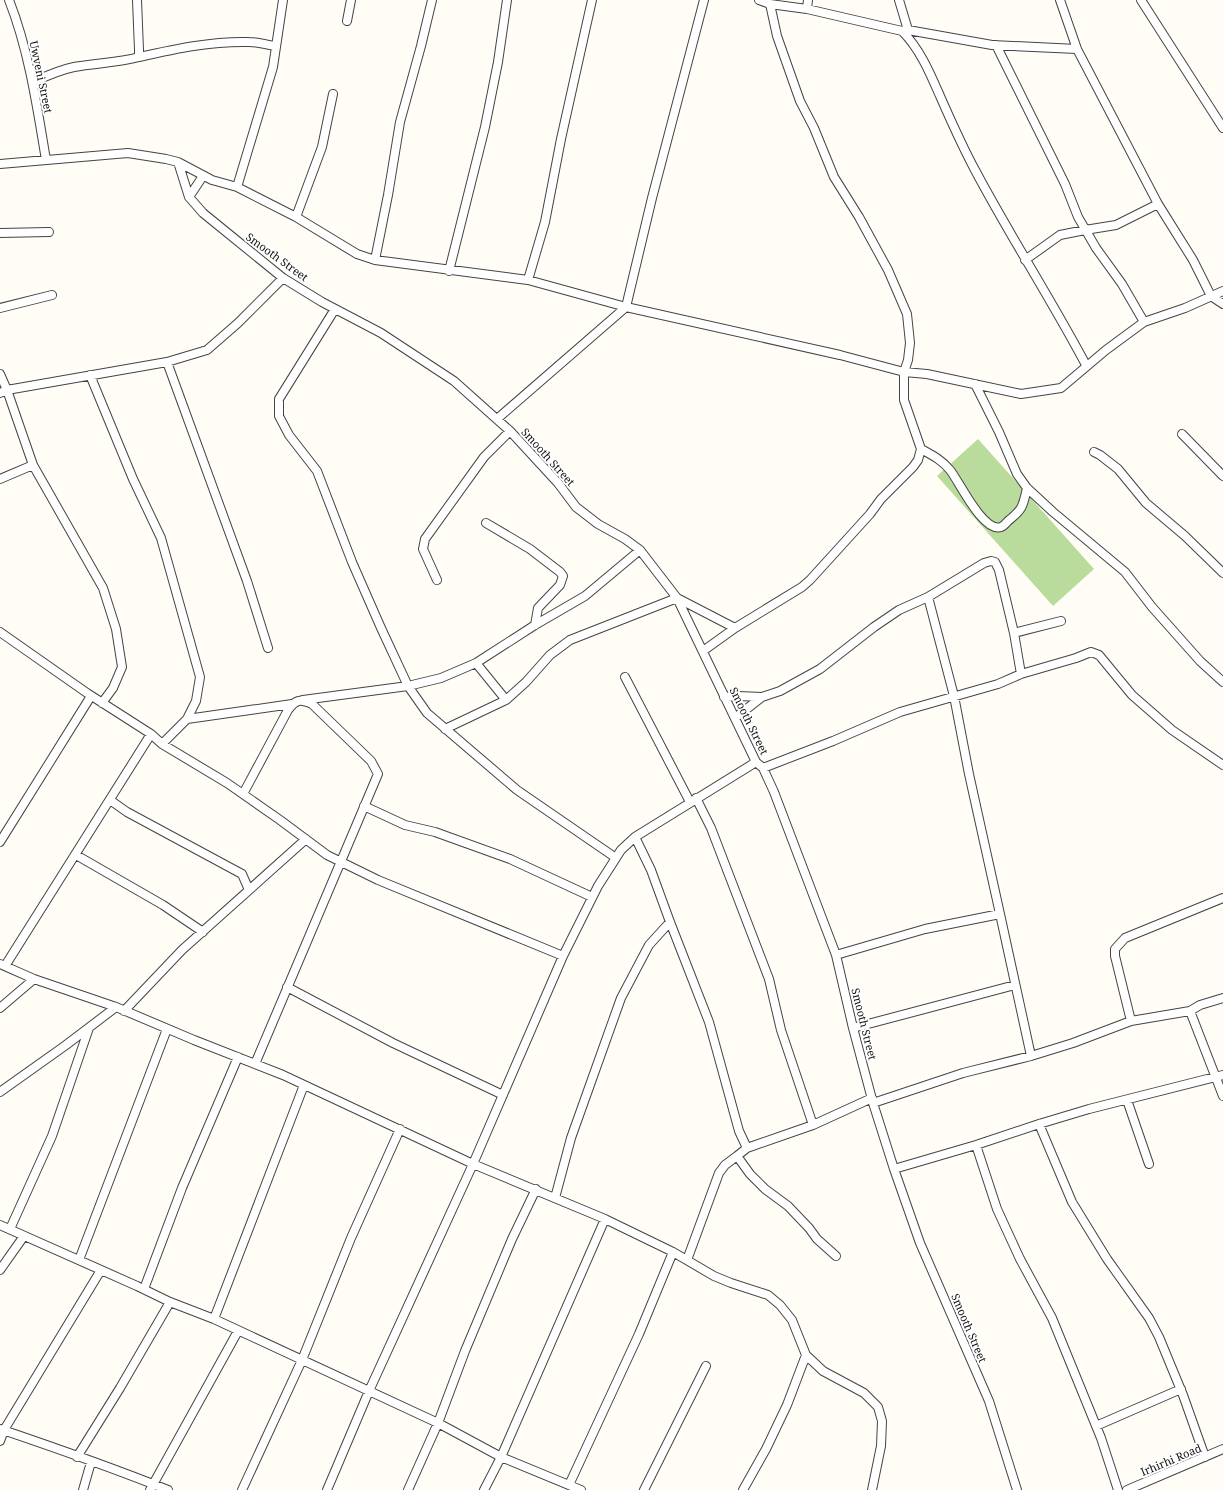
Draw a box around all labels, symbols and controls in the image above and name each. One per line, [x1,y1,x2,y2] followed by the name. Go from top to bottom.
[26,39,57,115] street label: Uwveni Street
[243,229,312,284] street label: Smooth Street
[518,424,579,489] street label: Smooth Street
[727,684,772,757] street label: Smooth Street
[848,986,881,1061] street label: Smooth Street
[948,1291,991,1365] street label: Smooth Street
[1138,1440,1204,1479] street label: Irhirhi Road

